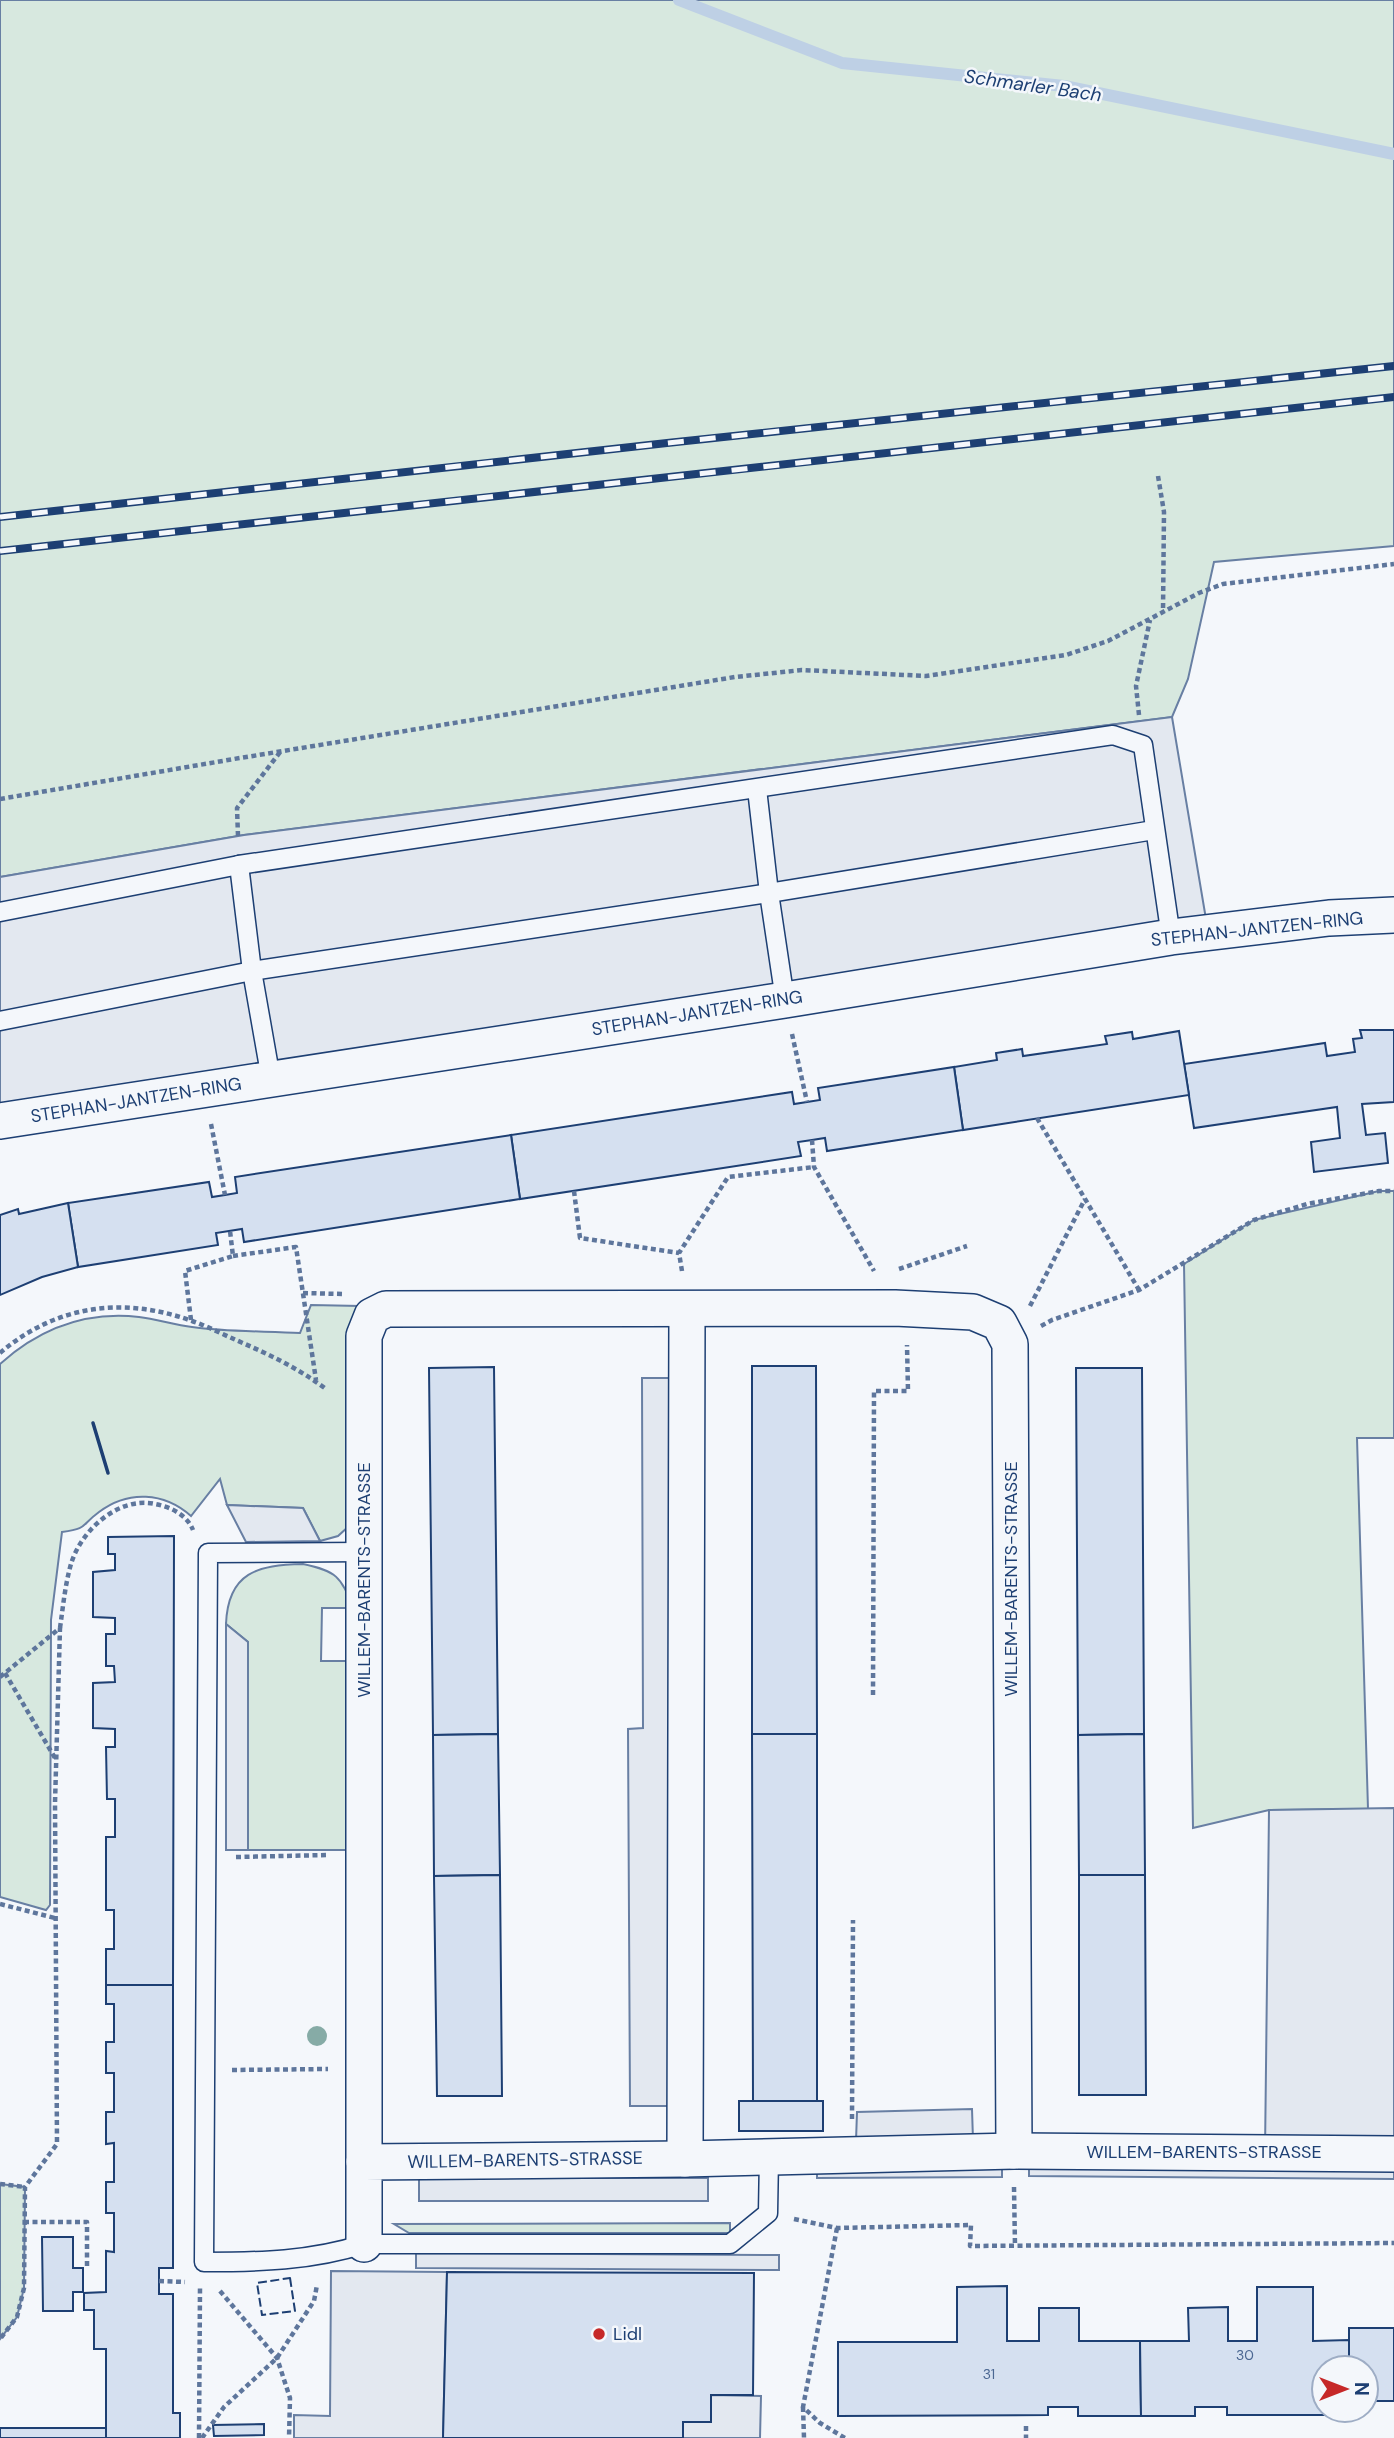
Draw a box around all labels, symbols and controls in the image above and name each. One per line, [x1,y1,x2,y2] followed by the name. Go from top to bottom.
[963,63,1103,108] water label: Schmarler Bach
[1150,906,1364,952] street label: STEPHAN-JANTZEN-RING
[590,984,804,1042] street label: STEPHAN-JANTZEN-RING
[29,1071,243,1129] street label: STEPHAN-JANTZEN-RING
[999,1461,1023,1697] street label: WILLEM-BARENTS-STRASSE
[352,1462,376,1698] street label: WILLEM-BARENTS-STRASSE
[1086,2140,1322,2164] street label: WILLEM-BARENTS-STRASSE
[407,2146,643,2174] street label: WILLEM-BARENTS-STRASSE
[613,2322,642,2346] place label: Lidl
[591,2326,607,2342] marker: Lidl
[1236,2346,1254,2364] house number: 30
[1310,2354,1380,2424] north arrow
[983,2365,995,2383] house number: 31
[1349,2382,1374,2396] text: N

